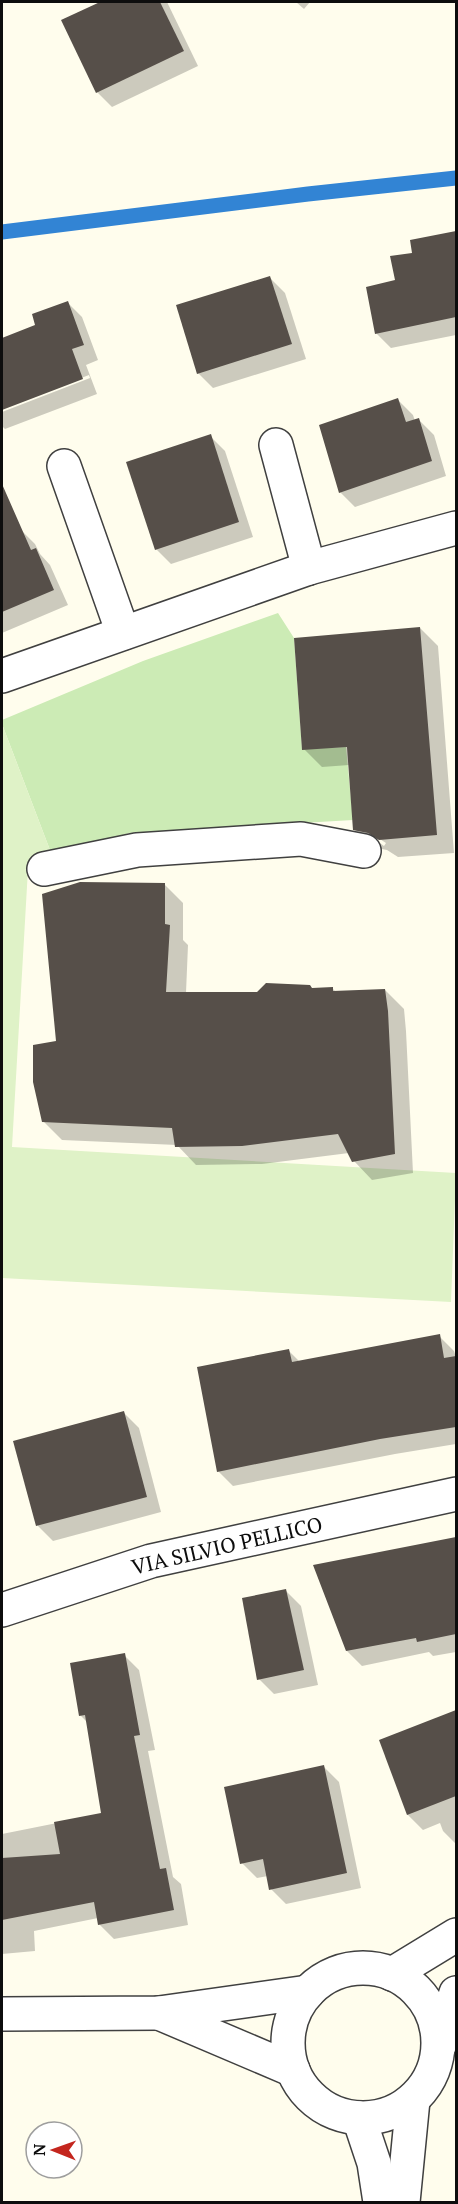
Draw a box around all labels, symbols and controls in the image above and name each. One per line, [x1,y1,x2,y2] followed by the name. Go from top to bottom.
[129,1509,325,1581] street label: VIA SILVIO PELLICO
[24,2120,84,2180] north arrow
[28,2143,50,2156] text: N

